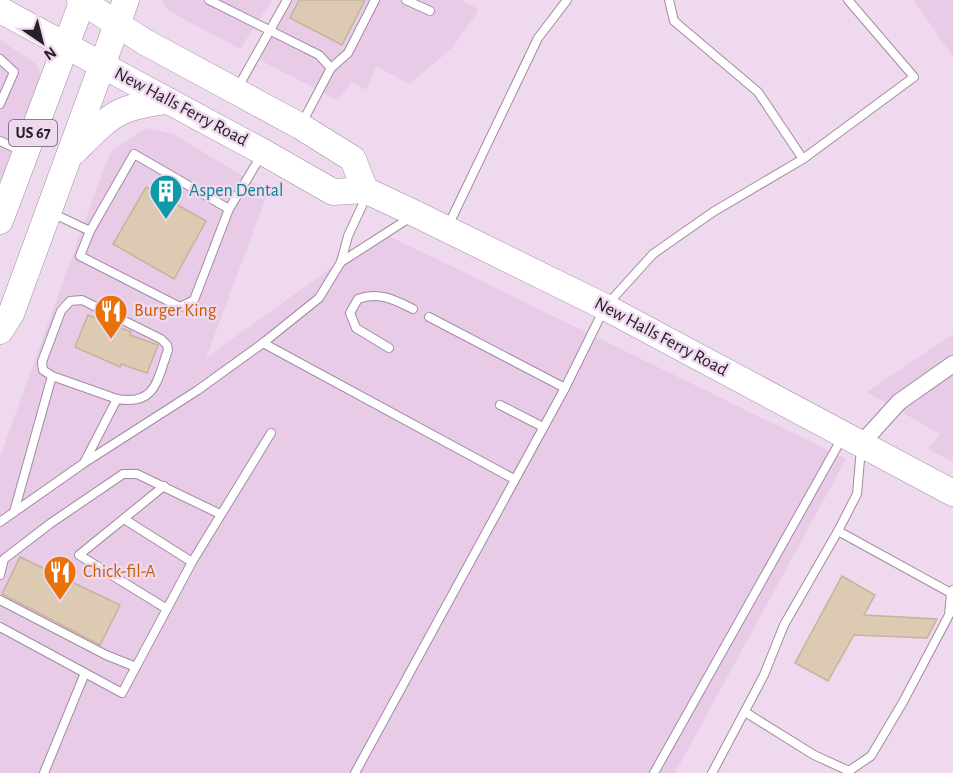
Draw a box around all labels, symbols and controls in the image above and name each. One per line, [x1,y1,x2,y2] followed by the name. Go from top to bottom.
[12,12,72,72] north arrow
[41,44,59,63] text: N
[111,64,251,150] street label: New Halls Ferry Road
[9,120,57,146] road number: US 67
[148,173,184,220] building icon: Aspen Dental
[189,182,284,200] place label: Aspen Dental
[93,293,129,340] restaurant icon: Burger King
[591,294,731,380] street label: New Halls Ferry Road
[134,302,217,320] place label: Burger King
[42,554,78,601] restaurant icon: Chick-fil-A
[83,563,156,581] place label: Chick-fil-A

